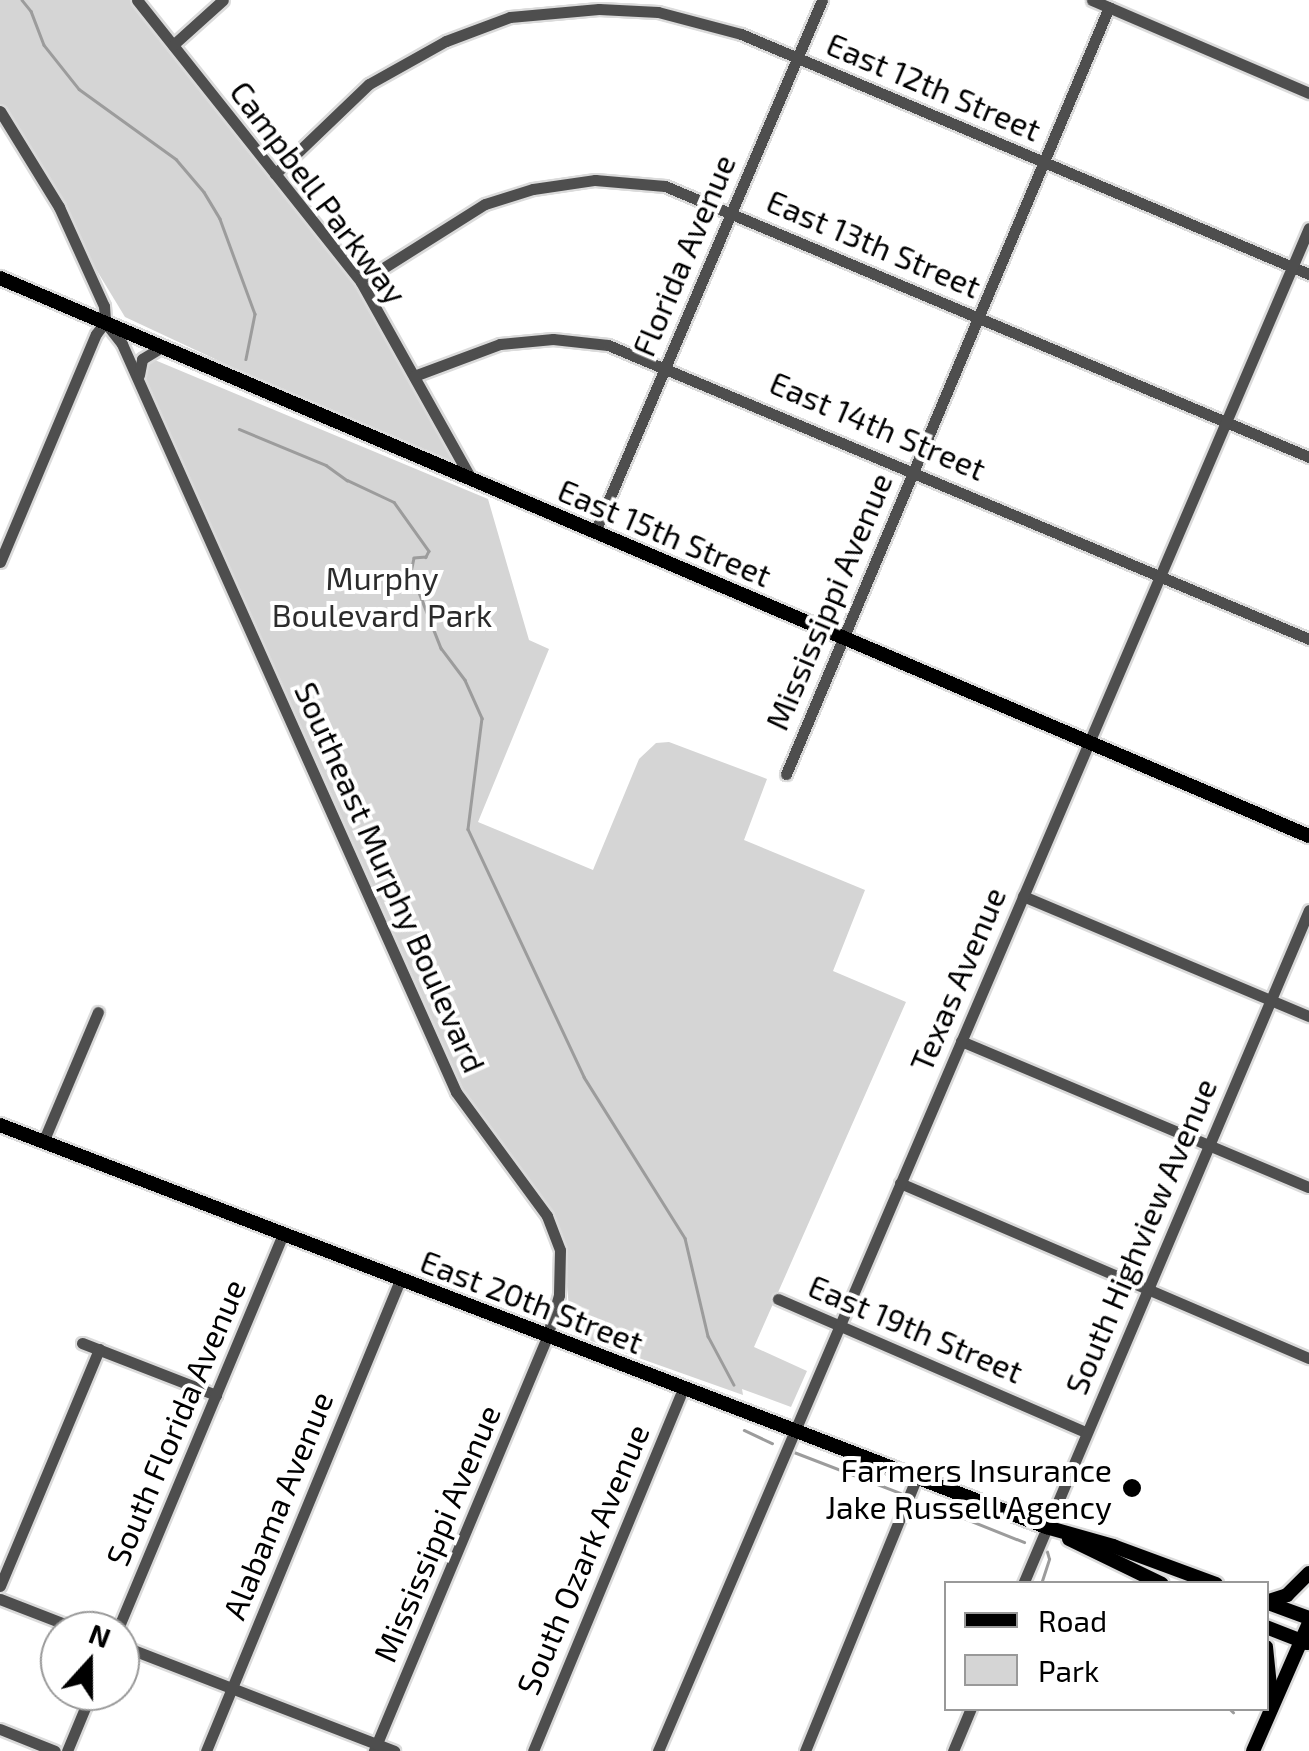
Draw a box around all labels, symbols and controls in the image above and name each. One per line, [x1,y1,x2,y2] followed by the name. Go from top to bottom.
[821,24,1047,148] street label: East 12th Street
[222,73,416,311] street label: Campbell Parkway
[623,148,743,362] street label: Florida Avenue
[761,181,987,305] street label: East 13th Street
[764,362,992,488] street label: East 14th Street
[756,466,900,736] street label: Mississippi Avenue
[553,470,777,594] street label: East 15th Street
[272,559,492,634] park label: Murphy Boulevard Park
[287,676,495,1078] street label: Southeast Murphy Boulevard
[901,881,1013,1077] street label: Texas Avenue
[1056,1072,1224,1400] street label: South Highview Avenue
[415,1241,649,1361] street label: East 20th Street
[803,1266,1029,1390] street label: East 19th Street
[97,1273,253,1571] street label: South Florida Avenue
[214,1385,340,1625] street label: Alabama Avenue
[364,1398,508,1668] street label: Mississippi Avenue
[507,1418,657,1700] street label: South Ozark Avenue
[824,1451,1112,1526] place label: Farmers Insurance Jake Russell Agency
[1121,1477,1143,1499] marker: Farmers Insurance Jake Russell Agency
[944,1581,1269,1711] legend
[1038,1602,1107,1638] text: Road
[40,1611,140,1711] north arrow
[85,1615,116,1654] text: N
[1038,1652,1099,1688] text: Park

